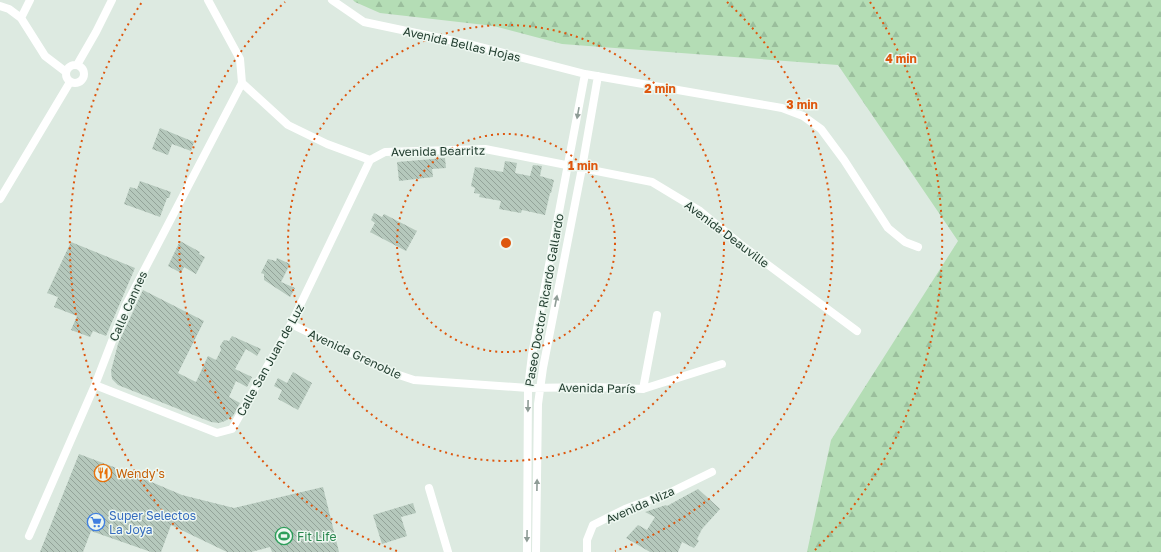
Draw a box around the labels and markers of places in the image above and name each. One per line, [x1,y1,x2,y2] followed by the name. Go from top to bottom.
[499,236,513,250] centre of rings
[93,463,113,483] restaurant icon: Wendy's
[116,466,165,481] place label: Wendy's
[109,508,196,537] place label: Super Selectos La Joya
[86,512,106,532] supermarket icon: Super Selectos La Joya
[274,526,294,546] sports icon: Fit Life
[297,529,336,544] place label: Fit Life

